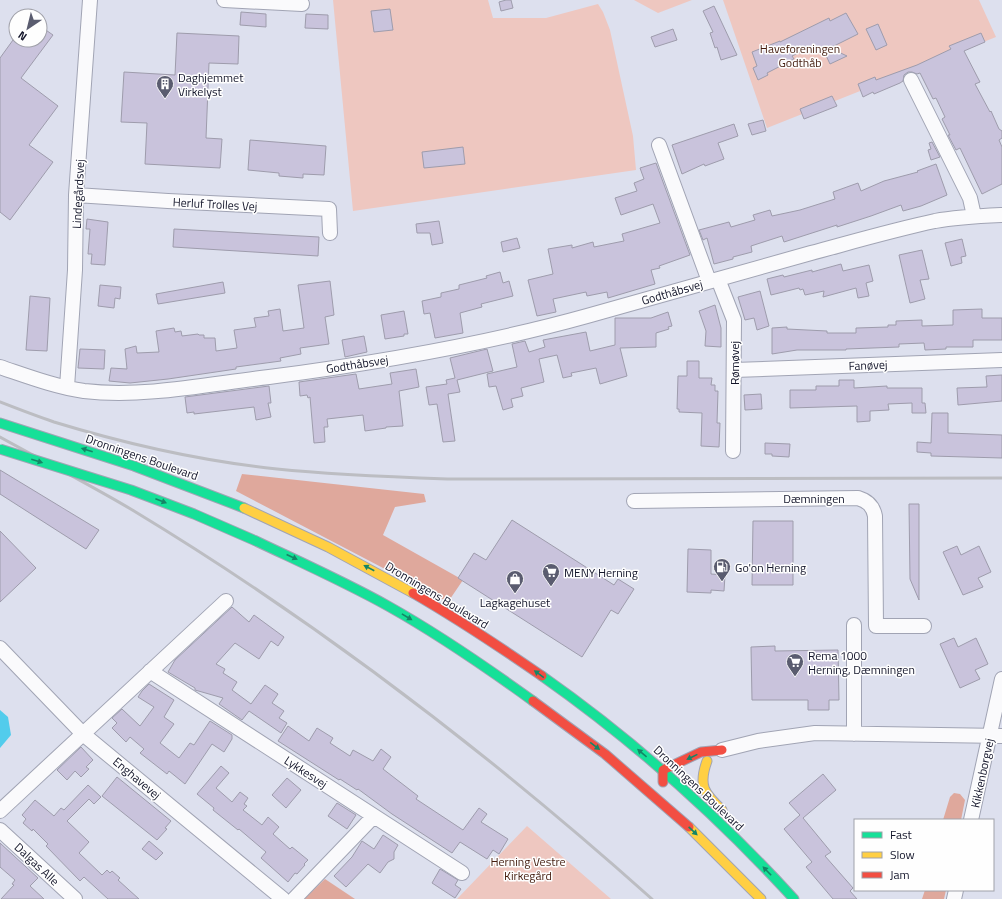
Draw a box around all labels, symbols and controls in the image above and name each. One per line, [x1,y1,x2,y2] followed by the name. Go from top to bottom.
[8,8,48,48] north arrow
[15,27,30,45] text: N
[760,39,840,72] park label: Haveforeningen Godthåb
[178,68,244,101] place label: Daghjemmet Virkelyst
[155,74,175,99] building icon: Daghjemmet Virkelyst
[67,159,89,229] street label: Lindegårdsvej
[172,192,258,216] street label: Herluf Trolles Vej
[639,274,705,310] street label: Godthåbsvej
[725,341,744,385] street label: Rømøvej
[324,350,390,378] street label: Godthåbsvej
[848,355,888,375] street label: Fanøvej
[83,429,201,485] street label: Dronningens Boulevard
[80,447,92,453] one-way arrow
[32,458,44,464] one-way arrow
[783,489,845,508] street label: Dæmningen
[155,499,167,505] one-way arrow
[286,554,297,560] one-way arrow
[382,557,492,633] street label: Dronningens Boulevard
[712,557,732,582] fuel station icon: Go'on Herning
[735,558,806,577] place label: Go'on Herning
[541,562,561,587] supermarket icon: MENY Herning
[564,563,638,582] place label: MENY Herning
[363,565,375,572] one-way arrow
[505,569,525,594] shop icon: Lagkagehuset
[480,593,551,612] place label: Lagkagehuset
[401,614,413,621] one-way arrow
[808,646,915,679] place label: Rema 1000 Herning, Dæmningen
[785,652,805,677] supermarket icon: Rema 1000 Herning, Dæmningen
[534,670,544,678] one-way arrow
[965,737,999,809] street label: Kikkenborgvej
[649,741,749,835] street label: Dronningens Boulevard
[590,742,600,750] one-way arrow
[637,748,647,757] one-way arrow
[281,751,331,793] street label: Lykkesvej
[109,752,165,804] street label: Enghavevej
[686,754,697,760] one-way arrow
[854,819,994,891] legend
[890,825,913,844] text: Fast
[688,826,698,836] one-way arrow
[10,838,64,890] street label: Dalgas Alle
[890,845,915,864] text: Slow
[490,852,566,885] park label: Herning Vestre Kirkegård
[890,865,910,884] text: Jam
[762,866,772,876] one-way arrow

